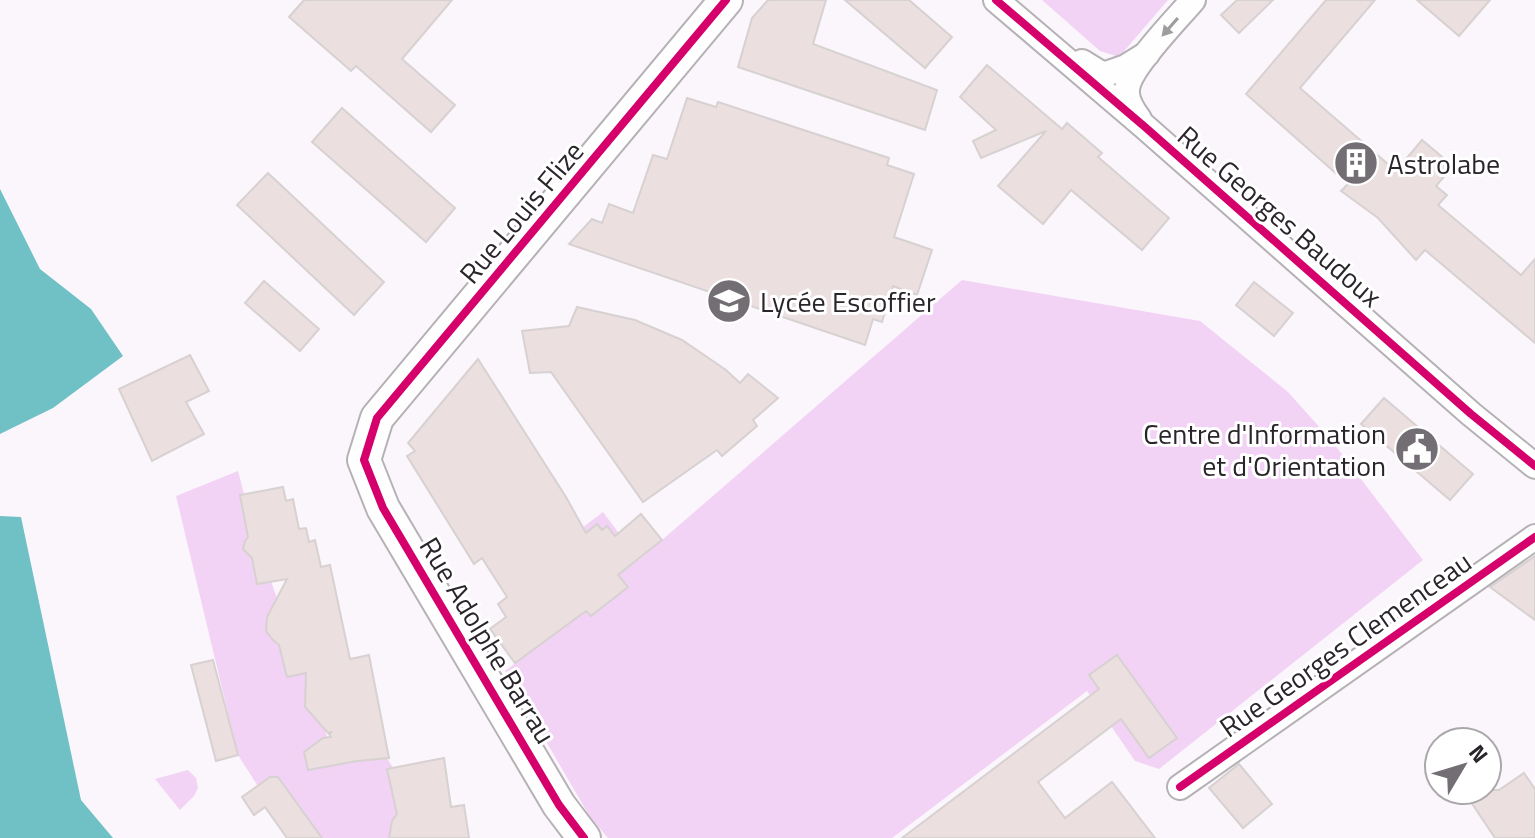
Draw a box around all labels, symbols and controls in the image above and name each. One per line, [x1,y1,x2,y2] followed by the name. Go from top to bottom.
[1162,16,1179,36] one-way arrow
[1168,115,1392,317] street label: Rue Georges Baudoux
[448,131,594,293] street label: Rue Louis Flize
[1332,139,1380,187] building icon: Astrolabe
[1387,142,1500,185] place label: Astrolabe
[705,277,753,325] school or university icon: Lycée Escoffier
[760,280,936,323] place label: Lycée Escoffier
[1143,412,1386,487] place label: Centre d'Information et d'Orientation
[1393,425,1441,473] public building icon: Centre d'Information et d'Orientation
[409,528,567,752] street label: Rue Adolphe Barrau
[1210,541,1480,747] street label: Rue Georges Clemenceau
[1423,726,1503,806] north arrow
[1461,737,1497,770] text: N

